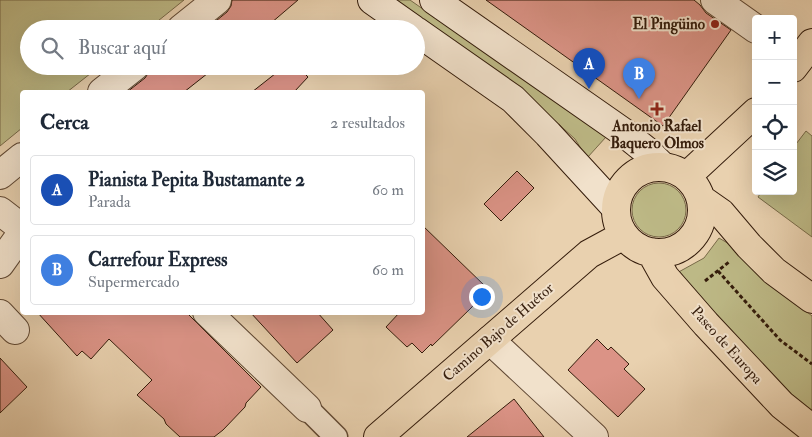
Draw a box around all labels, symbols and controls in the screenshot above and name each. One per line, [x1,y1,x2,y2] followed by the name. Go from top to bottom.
[633,15,706,35] place label: El Pingüino
[752,15,797,195] map controls
[752,15,797,60] button: +
[709,18,721,30] marker: El Pingüino
[20,20,425,75] search box
[38,34,66,62] icon: search
[78,36,166,60] text: Buscar aquí
[573,48,605,89] pin: A
[623,58,655,99] pin: B
[752,60,797,105] button: −
[651,103,663,115] marker: Antonio Rafael Baquero Olmos
[752,105,797,150] button: locate
[40,109,89,136] text: Cerca
[330,113,405,133] text: 2 resultados
[610,117,704,154] place label: Antonio Rafael Baquero Olmos
[752,150,797,195] button: layers
[88,168,305,192] text: Pianista Pepita Bustamante 2
[52,180,62,200] text: A
[372,180,404,200] text: 60 m
[88,192,131,212] text: Parada
[88,248,227,272] text: Carrefour Express
[52,260,62,280] text: B
[372,260,404,280] text: 60 m
[88,272,179,292] text: Supermercado
[439,279,558,386] street label: Camino Bajo de Huétor
[469,284,495,310] your location
[686,302,767,389] street label: Paseo de Europa

